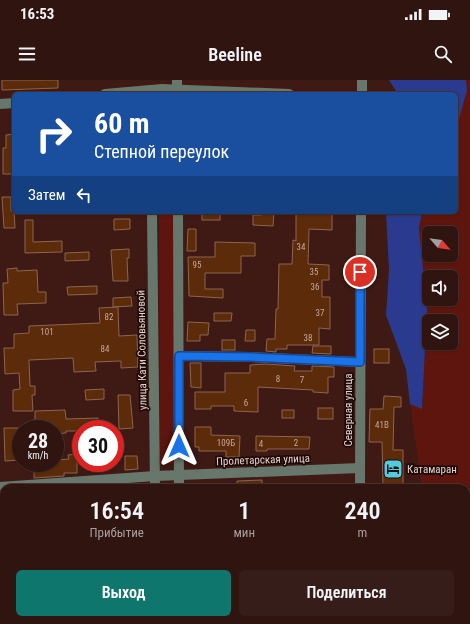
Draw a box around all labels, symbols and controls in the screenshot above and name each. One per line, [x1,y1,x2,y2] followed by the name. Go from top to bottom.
[20,5,54,23] text: 16:53
[16,43,38,65] icon: menu
[432,43,454,65] icon: search
[208,44,262,65] text: Beeline
[94,107,150,140] text: 60 m
[28,108,80,160] icon: right
[94,141,229,162] text: Степной переулок
[73,184,95,206] icon: left
[28,186,65,204] text: Затем
[422,226,458,262] north arrow
[422,226,458,350] map controls
[297,242,306,252] house number: 34
[343,255,377,289] pin
[193,260,202,270] house number: 95
[349,261,371,283] icon: arrive
[310,267,319,277] house number: 35
[422,270,458,306] button: sound
[311,282,319,292] house number: 36
[134,290,150,410] street label: улица Кати Соловьяновой
[316,308,325,318] house number: 37
[105,312,114,322] house number: 82
[422,314,458,350] button: layers
[40,327,54,337] house number: 101
[304,333,312,343] house number: 38
[101,344,110,354] house number: 84
[276,374,280,384] house number: 8
[342,374,355,446] street label: Северная улица
[300,375,305,385] house number: 7
[244,398,248,408] house number: 6
[72,420,124,472] speed limit sign: 30
[375,420,389,430] house number: 41В
[158,425,200,467] position arrow
[28,429,48,453] text: 28
[217,438,235,448] house number: 109Б
[294,438,299,448] house number: 2
[259,439,264,449] house number: 4
[28,450,48,461] text: km/h
[216,452,310,468] street label: Пролетарская улица
[382,458,404,480] hotel icon: Катамаран
[407,463,457,476] place label: Катамаран
[89,497,144,525] text: 16:54
[238,497,250,525] text: 1
[344,497,381,525] text: 240
[89,525,144,540] text: Прибытие
[233,525,255,540] text: мин
[358,525,367,540] text: m
[16,570,231,616] button: Выход
[239,570,454,616] button: Поделиться

